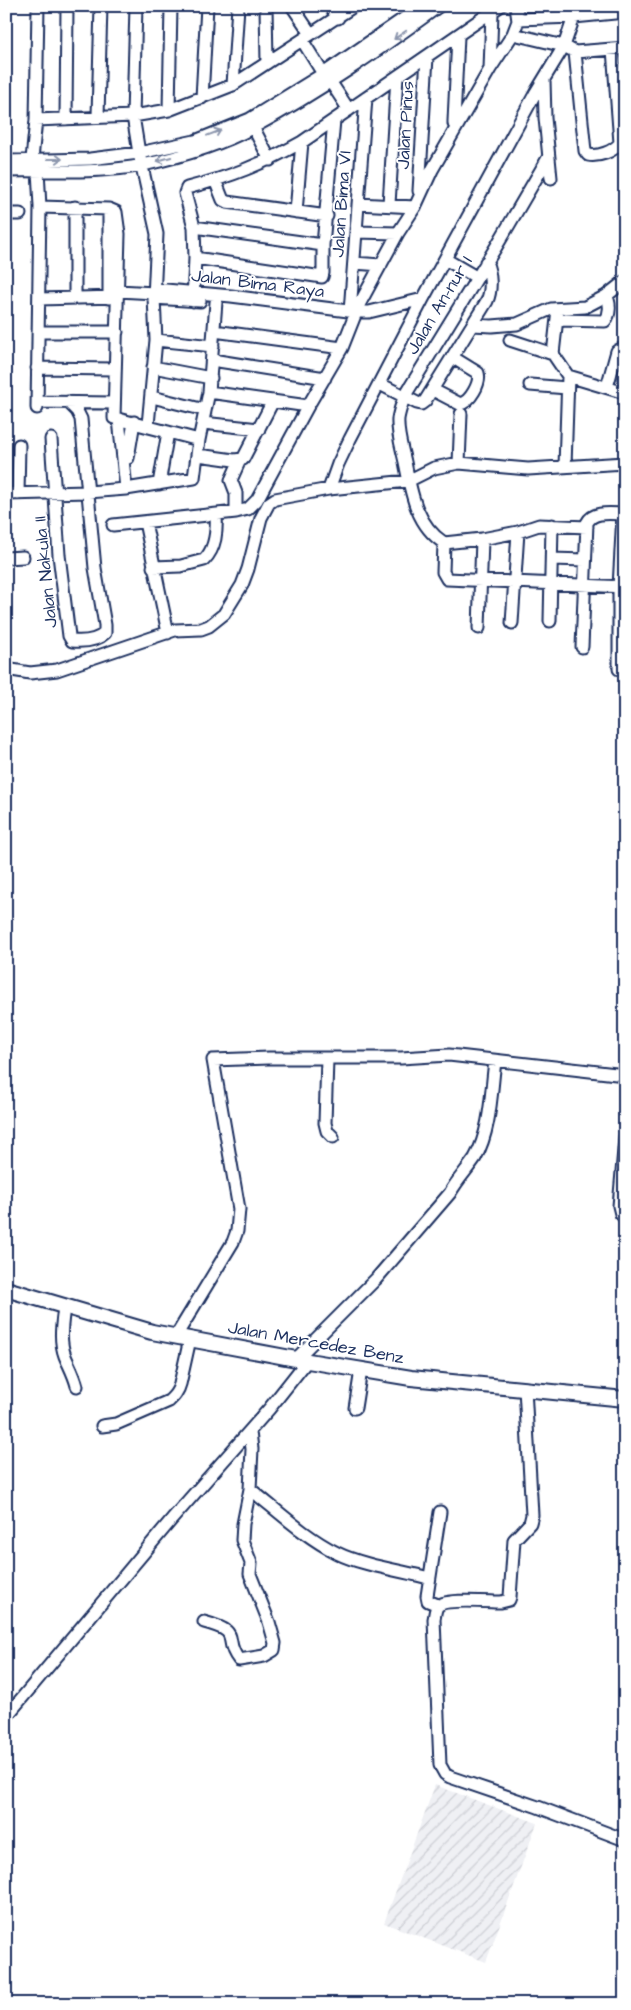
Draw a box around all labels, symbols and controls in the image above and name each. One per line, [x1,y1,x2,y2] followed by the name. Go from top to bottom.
[393,30,407,40] one-way arrow
[391,80,420,170] street label: Jalan Pinus
[206,128,221,137] one-way arrow
[325,150,358,258] street label: Jalan Bima VI
[46,154,63,164] one-way arrow
[157,154,173,164] one-way arrow
[400,251,479,359] street label: Jalan An-nur I
[190,263,326,305] street label: Jalan Bima Raya
[27,515,64,629] street label: Jalan Nakula II
[226,1315,406,1370] street label: Jalan Mercedez Benz

